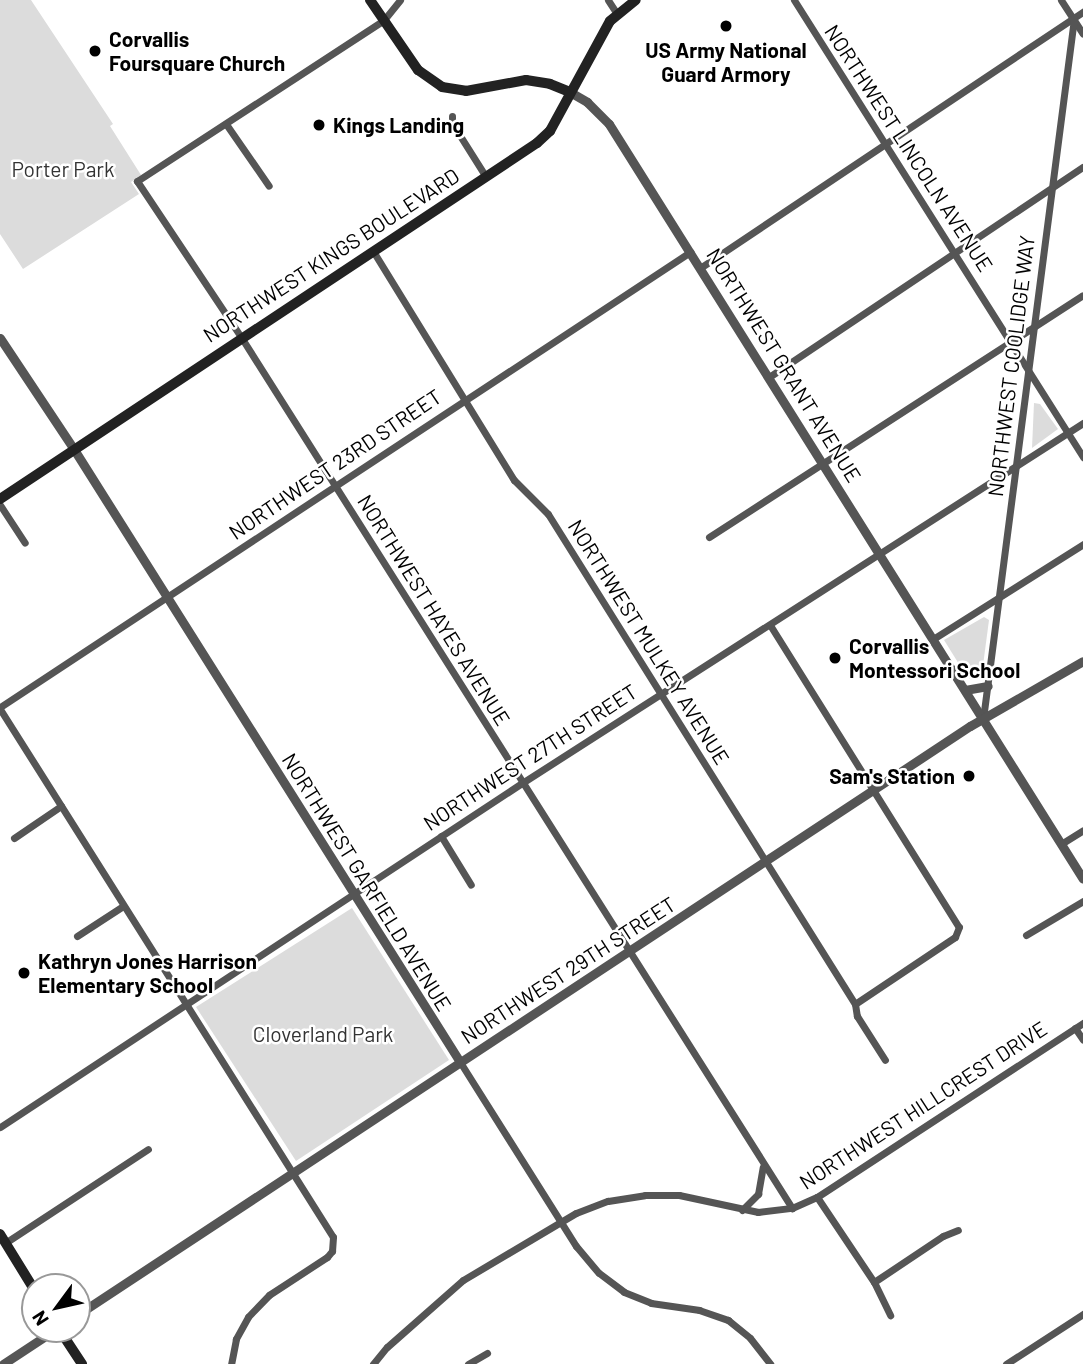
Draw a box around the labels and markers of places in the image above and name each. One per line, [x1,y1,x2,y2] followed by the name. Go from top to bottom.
[718,18,734,34] marker: US Army National Guard Armory
[109,26,285,76] place label: Corvallis Foursquare Church
[645,37,807,87] place label: US Army National Guard Armory
[87,43,103,59] marker: Corvallis Foursquare Church
[333,112,464,138] place label: Kings Landing
[311,117,327,133] marker: Kings Landing
[849,633,1020,683] place label: Corvallis Montessori School
[827,650,843,666] marker: Corvallis Montessori School
[829,763,955,789] place label: Sam's Station
[961,768,977,784] marker: Sam's Station
[38,948,257,998] place label: Kathryn Jones Harrison Elementary School
[16,965,32,981] marker: Kathryn Jones Harrison Elementary School

